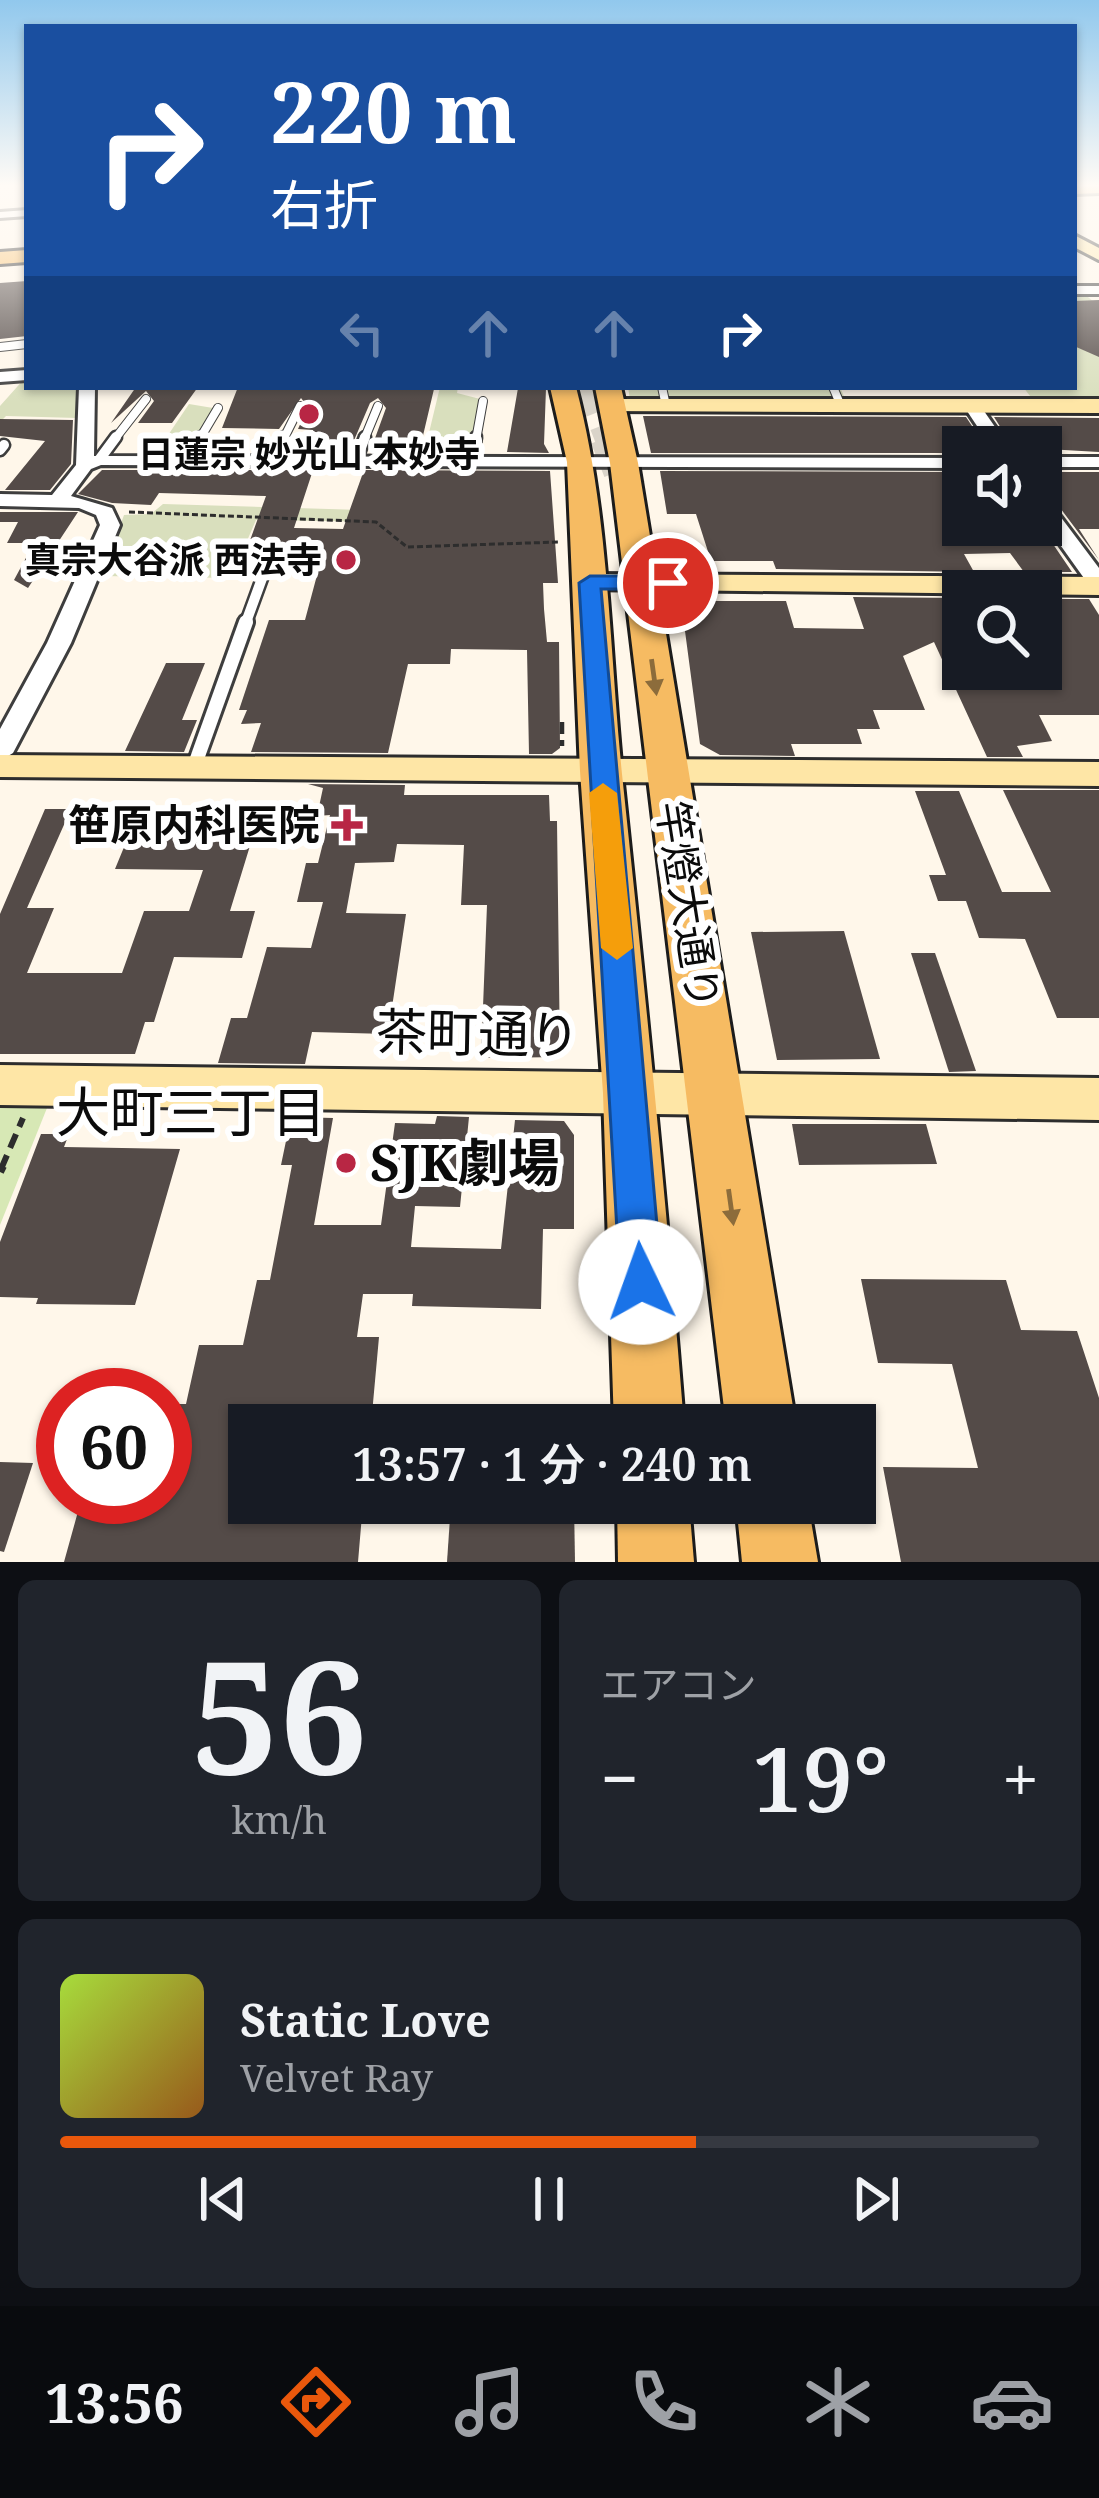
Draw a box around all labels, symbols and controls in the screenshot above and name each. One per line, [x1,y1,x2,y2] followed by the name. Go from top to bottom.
[270,53,517,168] text: 220 m
[72,72,228,228] icon: right
[270,167,378,241] text: 右折
[329,300,395,366] icon: left
[455,300,521,366] icon: ahead
[581,300,647,366] icon: ahead
[707,300,773,366] icon: right
[296,401,322,427] marker: 日蓮宗 妙光山 本妙寺
[942,426,1062,690] map controls
[942,426,1062,546] button: sound
[138,429,480,478] place label: 日蓮宗 妙光山 本妙寺
[617,532,719,634] pin
[25,535,322,584] place label: 真宗大谷派 西法寺
[333,547,359,573] marker: 真宗大谷派 西法寺
[635,550,701,616] icon: arrive
[942,570,1062,690] button: search
[645,658,664,696] one-way arrow
[68,795,320,852] place label: 笹原内科医院
[645,797,734,1013] street label: 竿燈大通り
[331,809,363,841] marker: 笹原内科医院
[375,995,581,1069] street label: 茶町通り
[56,1074,326,1148] district label: 大町三丁目
[370,1126,559,1196] place label: SJK劇場
[333,1150,359,1176] marker: SJK劇場
[722,1189,741,1226] one-way arrow
[578,1219,704,1345] position arrow
[36,1368,192,1524] speed limit sign: 60
[352,1433,752,1494] text: 13:57 · 1 分 · 240 m
[191,1607,367,1820] text: 56
[601,1657,757,1710] text: エアコン
[752,1716,889,1838] text: 19°
[601,1732,639,1822] text: −
[1002,1732,1039,1822] text: +
[231,1792,327,1845] text: km/h
[240,1989,491,2050] text: Static Love
[240,2050,433,2103] text: Velvet Ray
[190,2166,256,2232] icon: previous
[516,2166,582,2232] icon: pause
[843,2166,909,2232] icon: next
[274,2360,358,2444] icon: directions
[448,2360,532,2444] icon: music
[622,2360,706,2444] icon: phone
[796,2360,880,2444] icon: climate
[970,2360,1054,2444] icon: car
[45,2365,184,2439] text: 13:56

